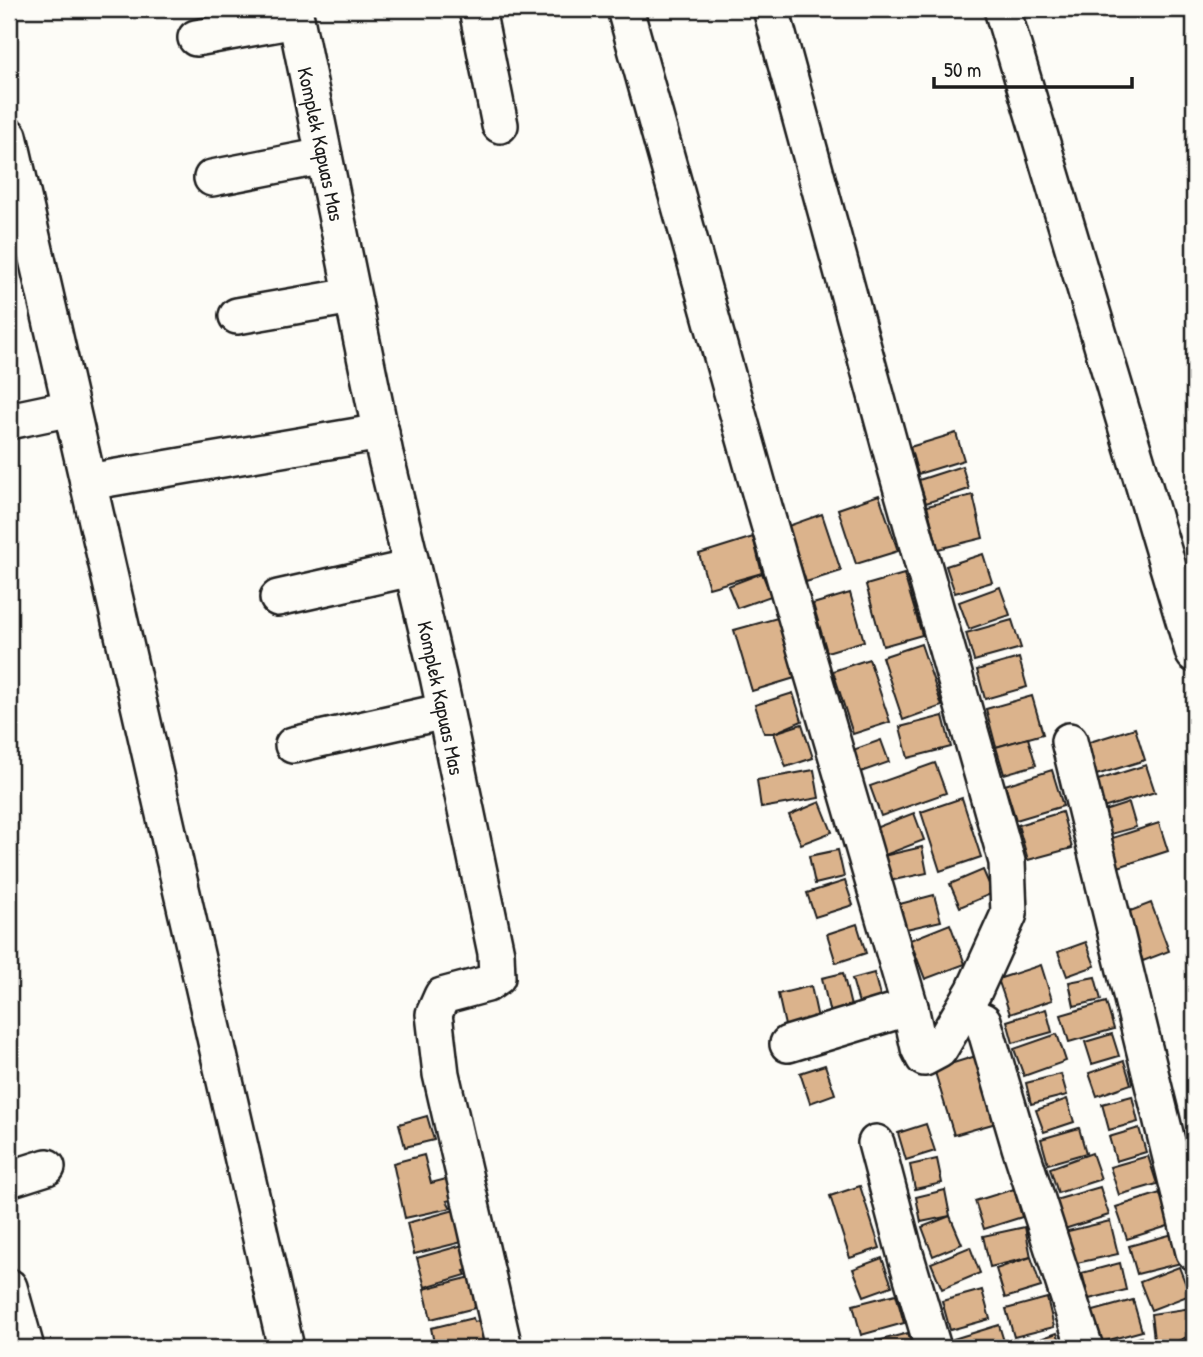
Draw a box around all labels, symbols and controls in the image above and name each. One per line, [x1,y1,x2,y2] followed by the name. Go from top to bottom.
[934,46,1131,90] scale bar
[944,55,981,84] text: 50 m
[291,64,351,224] street label: Komplek Kapuas Mas
[411,618,471,778] street label: Komplek Kapuas Mas

